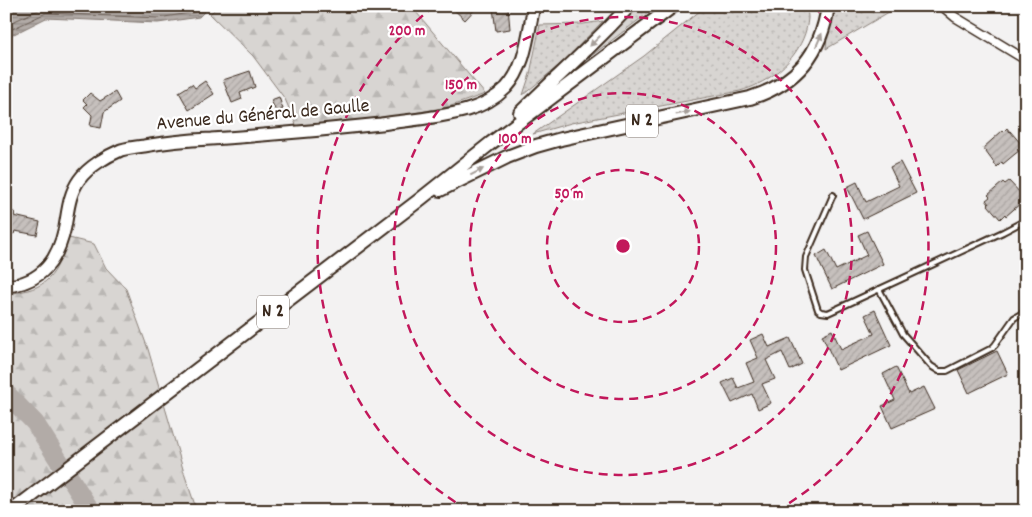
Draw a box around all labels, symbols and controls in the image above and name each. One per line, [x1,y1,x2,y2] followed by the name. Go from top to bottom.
[389,21,425,43] text: 200 m
[815,33,823,47] one-way arrow
[589,35,601,47] one-way arrow
[445,75,477,97] text: 150 m
[155,93,371,139] street label: Avenue du Général de Gaulle
[626,104,658,138] road number: N 2
[675,108,691,116] one-way arrow
[498,129,532,151] text: 100 m
[470,167,484,175] one-way arrow
[555,184,583,206] text: 50 m
[614,237,632,255] centre of rings
[257,296,289,328] road number: N 2

